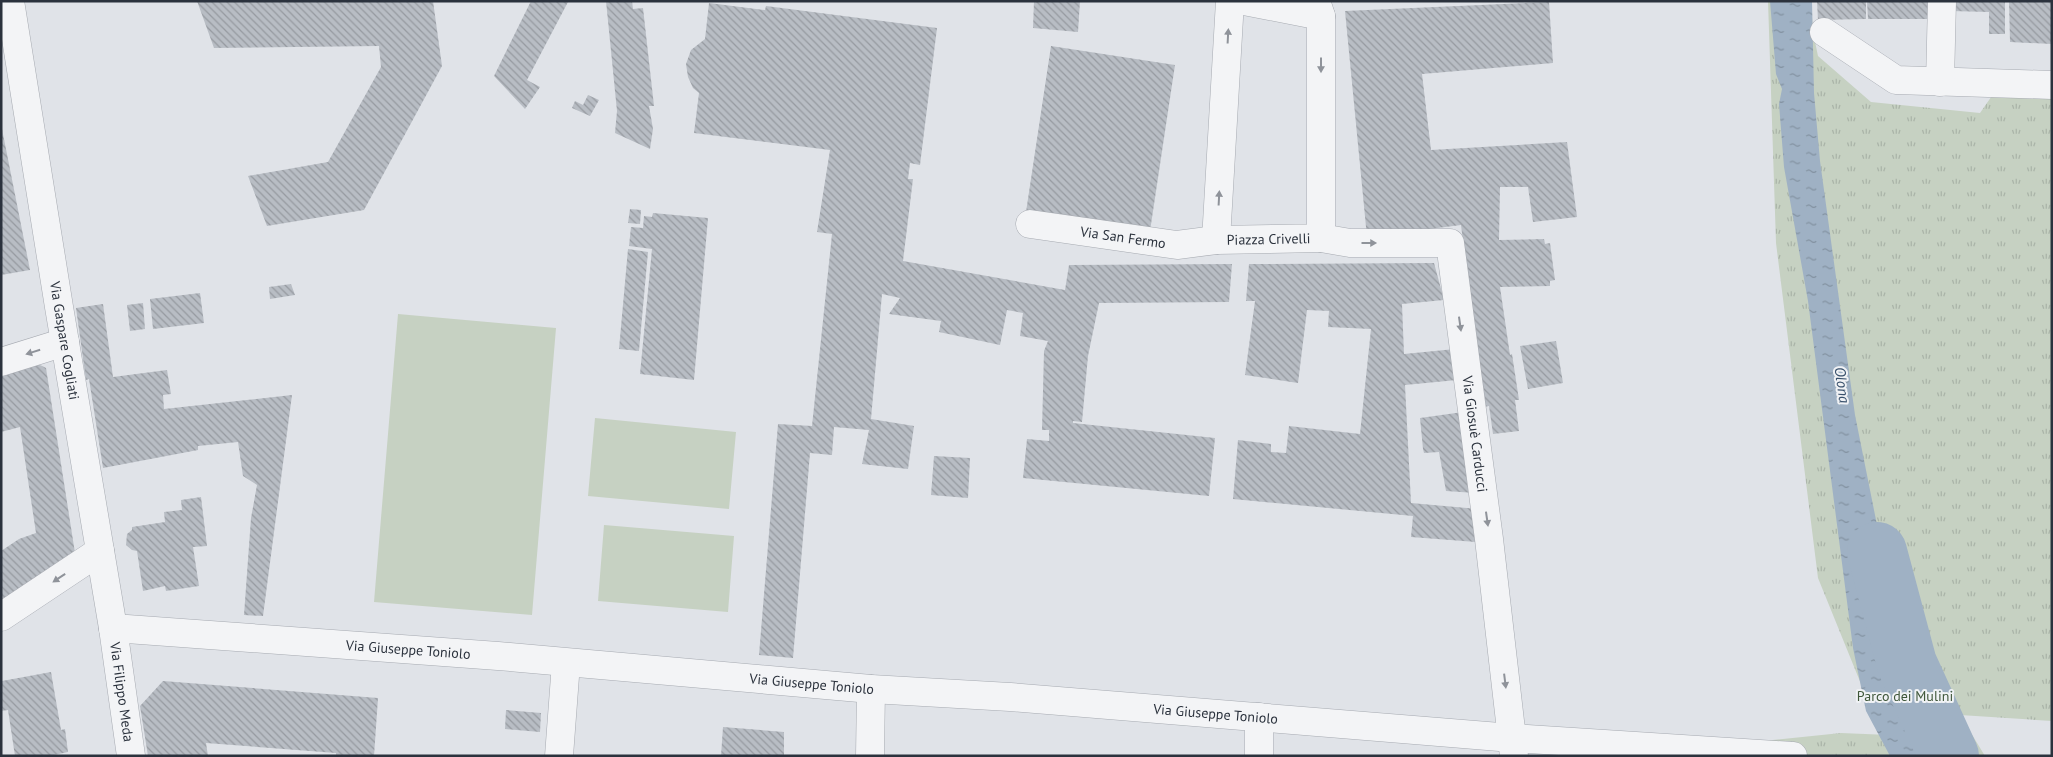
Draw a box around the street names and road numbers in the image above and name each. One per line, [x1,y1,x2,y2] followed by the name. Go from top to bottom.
[1078,222,1167,252] street label: Via San Fermo
[1227,229,1311,249] street label: Piazza Crivelli
[46,279,83,401] street label: Via Gaspare Cogliati
[1458,374,1492,493] street label: Via Giosuè Carducci
[344,636,471,663] street label: Via Giuseppe Toniolo
[106,640,138,743] street label: Via Filippo Meda
[748,669,875,698] street label: Via Giuseppe Toniolo
[1152,700,1279,728] street label: Via Giuseppe Toniolo

